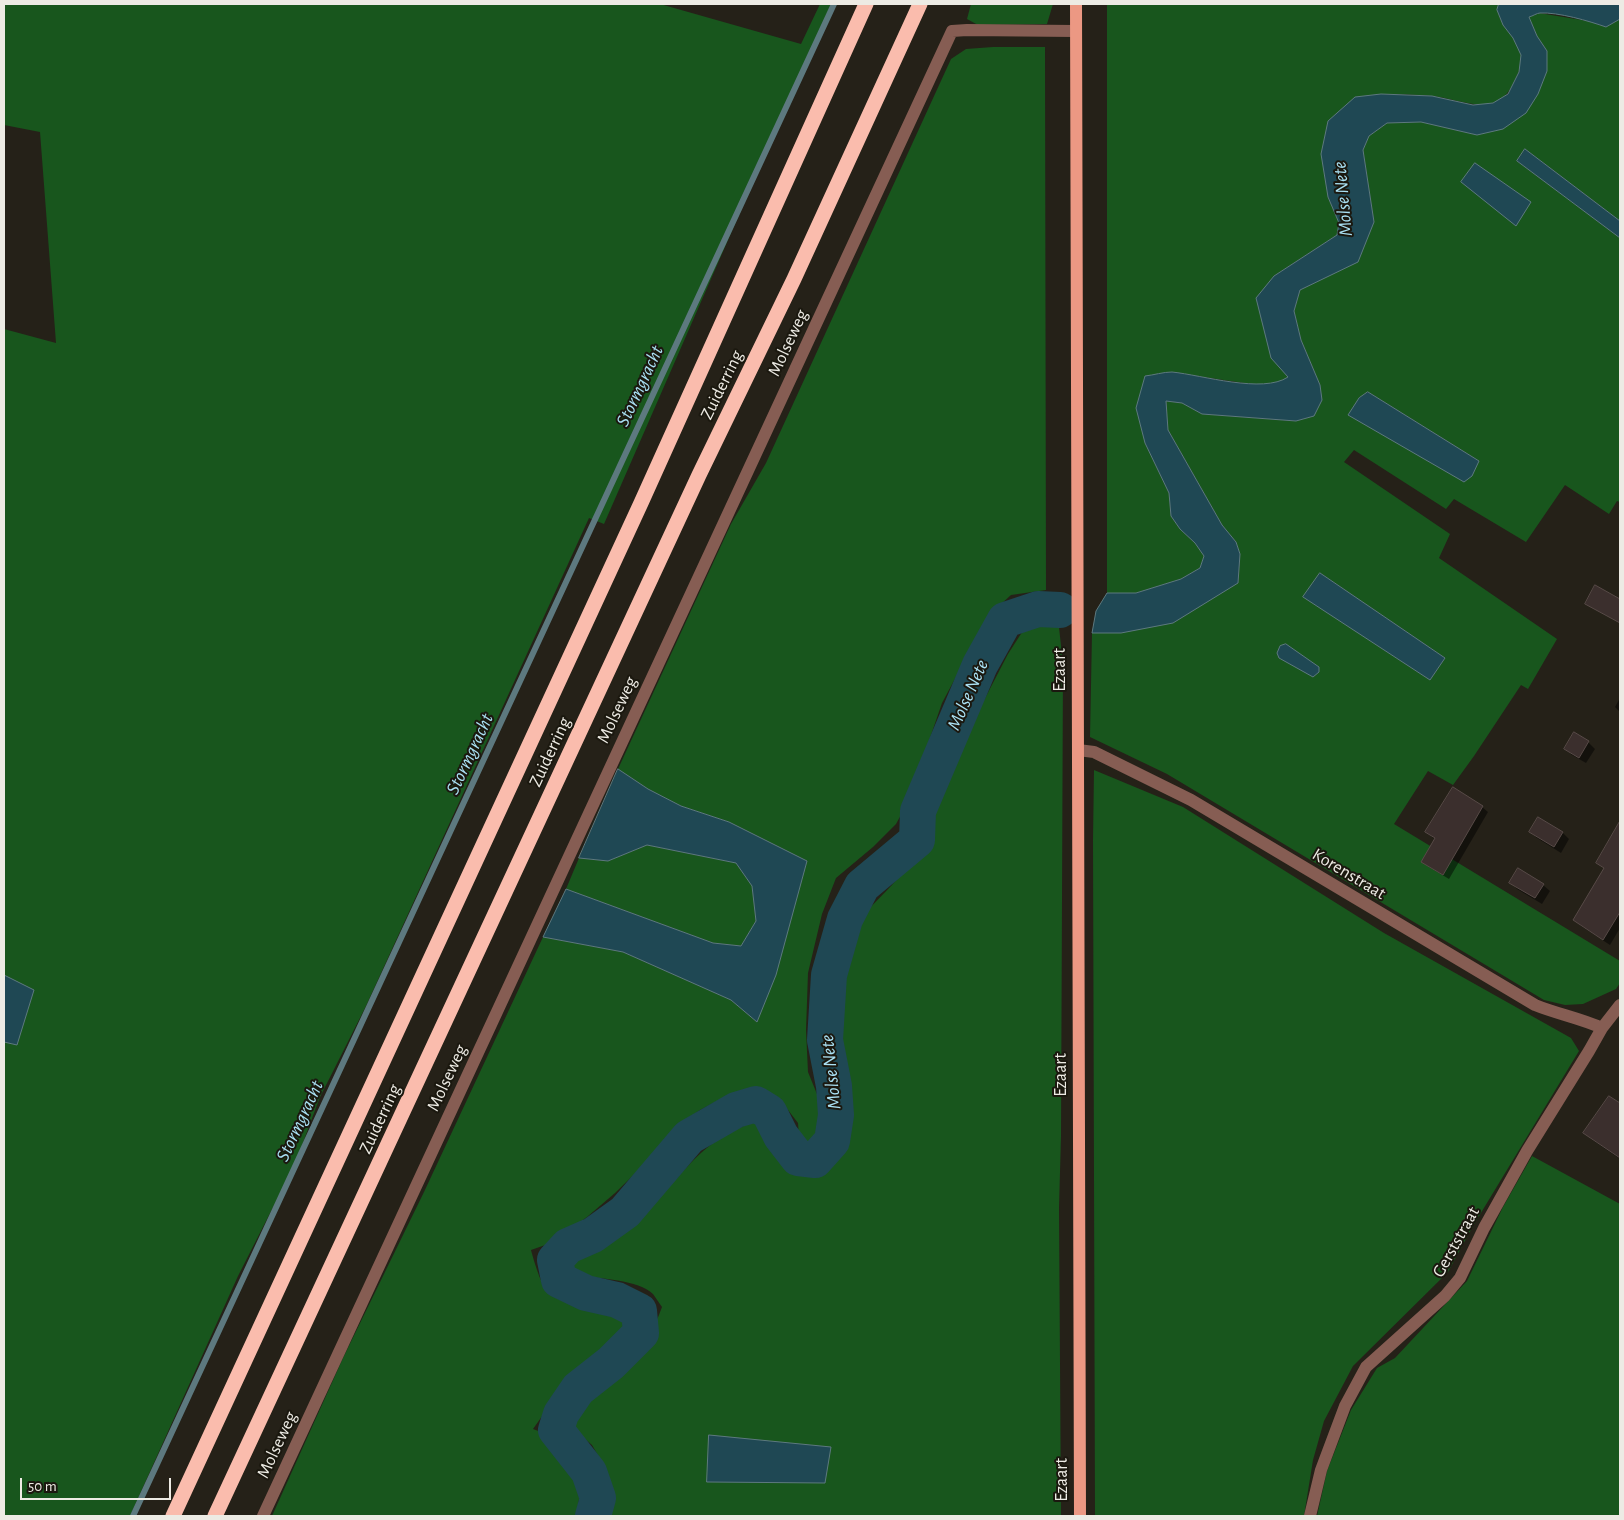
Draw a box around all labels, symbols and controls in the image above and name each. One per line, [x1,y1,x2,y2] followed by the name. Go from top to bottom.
[1328,161,1358,237] water label: Molse Nete
[763,306,813,380] street label: Molseweg
[611,342,669,430] water label: Stormgracht
[696,347,748,423] street label: Zuiderring
[1049,648,1071,692] street label: Ezaart
[942,656,994,734] water label: Molse Nete
[592,673,642,747] street label: Molseweg
[441,710,499,798] water label: Stormgracht
[524,714,576,790] street label: Zuiderring
[1308,844,1390,904] street label: Korenstraat
[816,1034,846,1110] water label: Molse Nete
[422,1041,472,1115] street label: Molseweg
[1050,1053,1072,1097] street label: Ezaart
[271,1077,329,1165] water label: Stormgracht
[354,1081,406,1157] street label: Zuiderring
[1428,1203,1484,1281] street label: Gerststraat
[252,1408,302,1482] street label: Molseweg
[1051,1458,1073,1502] street label: Ezaart
[22,1468,174,1500] scale bar
[28,1479,57,1494] text: 50 m

